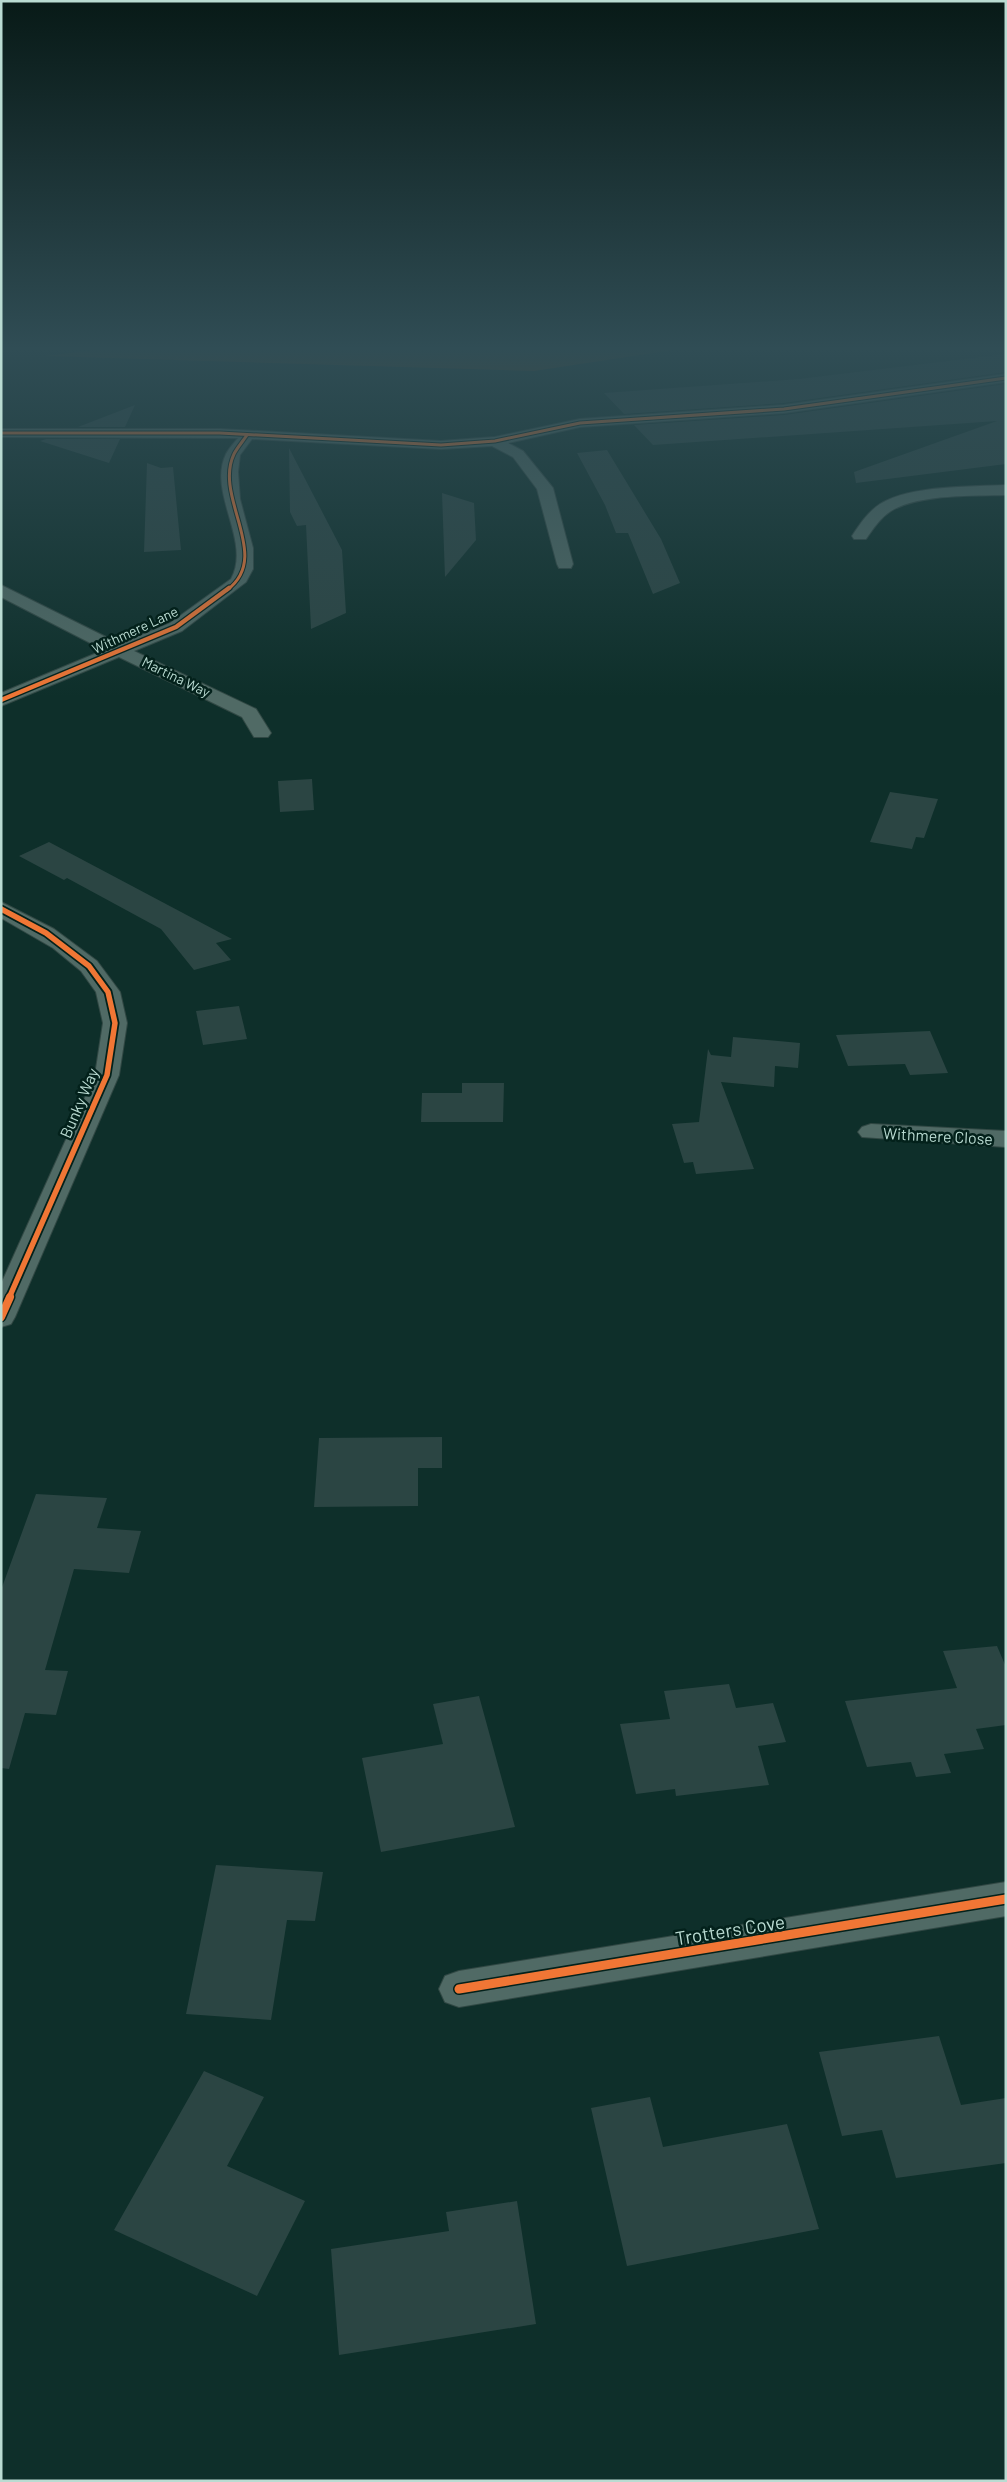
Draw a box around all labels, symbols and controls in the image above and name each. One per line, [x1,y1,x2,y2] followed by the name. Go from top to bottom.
[89,602,180,657] street label: Withmere Lane
[139,653,214,701] street label: Martina Way
[55,1064,102,1141] street label: Bunky Way
[883,1123,993,1148] street label: Withmere Close
[673,1909,786,1950] street label: Trotters Cove

